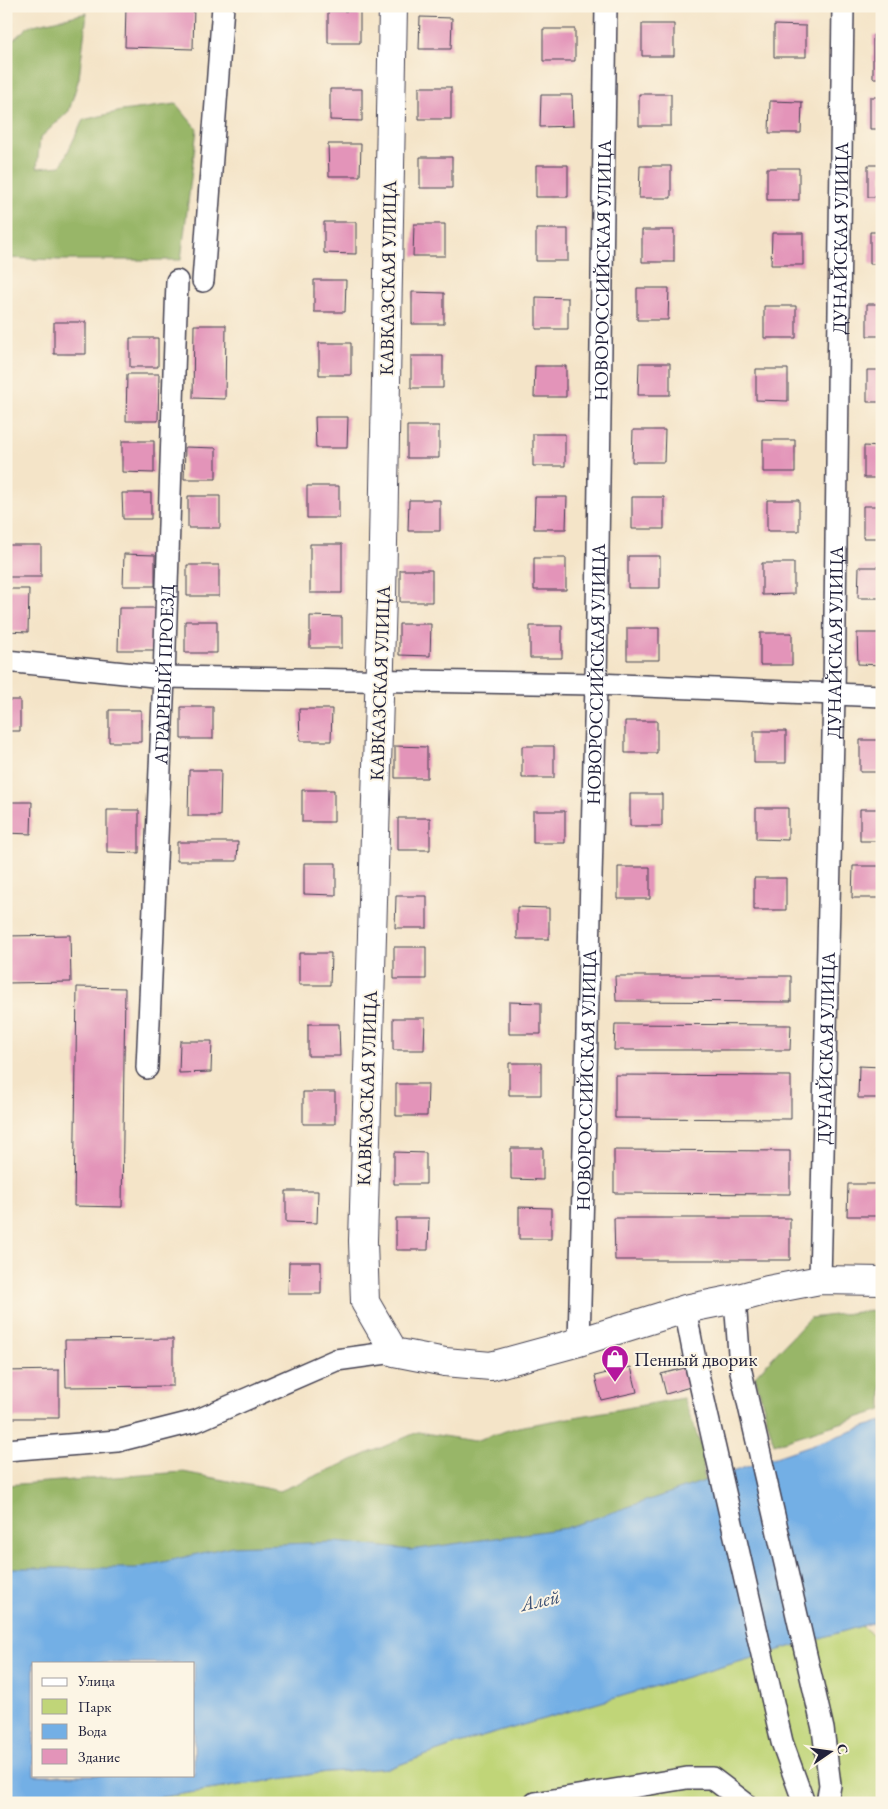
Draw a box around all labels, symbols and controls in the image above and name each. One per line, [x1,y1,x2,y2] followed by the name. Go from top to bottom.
[588,139,617,401] street label: НОВОРОССИЙСКАЯ УЛИЦА
[826,141,854,335] street label: ДУНАЙСКАЯ УЛИЦА
[374,179,402,376] street label: КАВКАЗСКАЯ УЛИЦА
[580,543,611,805] street label: НОВОРОССИЙСКАЯ УЛИЦА
[820,545,848,739] street label: ДУНАЙСКАЯ УЛИЦА
[148,584,180,766] street label: АГРАРНЫЙ ПРОЕЗД
[364,584,396,781] street label: КАВКАЗСКАЯ УЛИЦА
[570,948,602,1211] street label: НОВОРОССИЙСКАЯ УЛИЦА
[811,951,840,1145] street label: ДУНАЙСКАЯ УЛИЦА
[351,989,383,1186] street label: КАВКАЗСКАЯ УЛИЦА
[600,1344,630,1383] shop icon: Пенный дворик
[634,1347,757,1372] place label: Пенный дворик
[516,1583,562,1618] water label: Алей
[32,1662,195,1776] legend
[77,1671,115,1690] text: Улица
[78,1697,111,1716] text: Парк
[78,1721,107,1740] text: Вода
[806,1726,856,1776] north arrow
[833,1742,853,1756] text: С
[78,1747,120,1766] text: Здание

